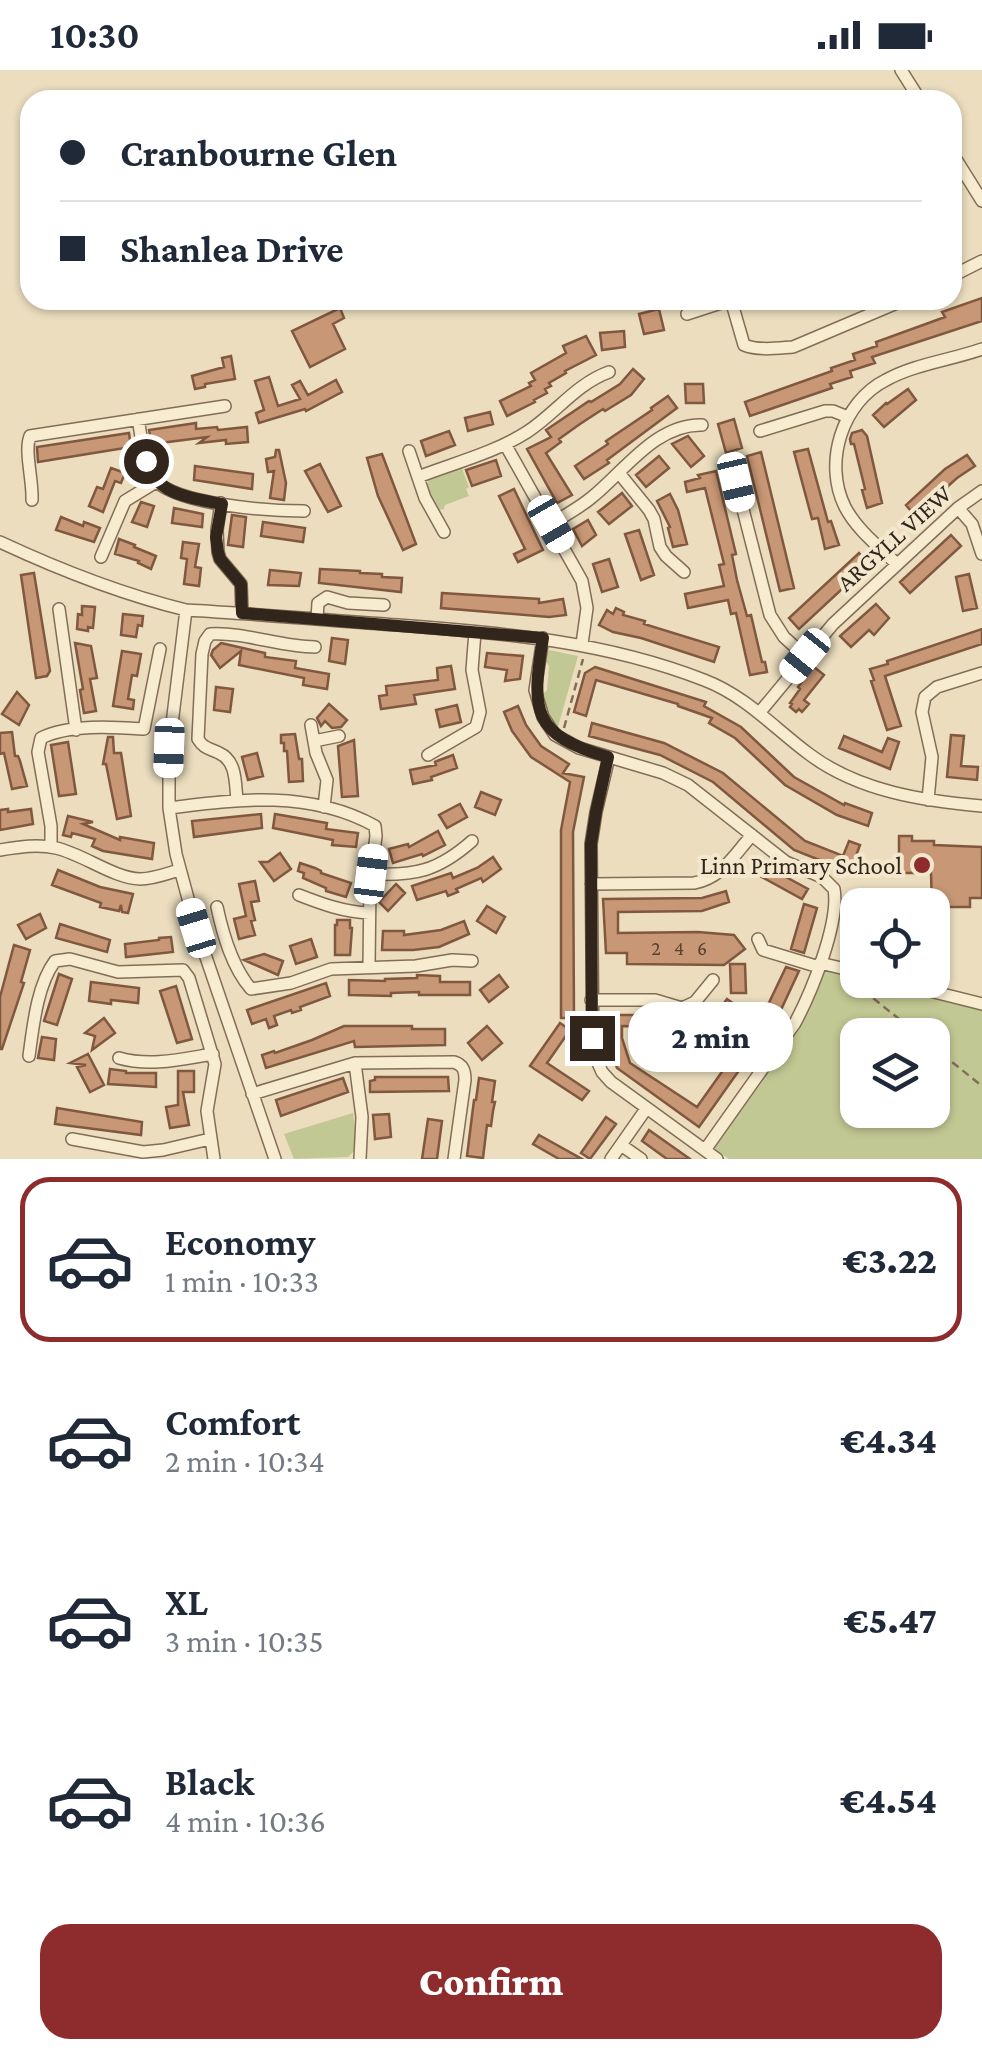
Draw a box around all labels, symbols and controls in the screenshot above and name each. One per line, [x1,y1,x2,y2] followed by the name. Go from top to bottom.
[50,14,140,56] text: 10:30
[120,132,397,174] text: Cranbourne Glen
[120,228,344,270] text: Shanlea Drive
[124,439,169,484] route start
[715,449,757,515] car
[831,480,957,596] street label: ARGYLL VIEW
[523,491,579,557] car
[774,623,836,689] car
[153,717,185,779] car
[352,842,390,906] car
[700,852,902,880] place label: Linn Primary School
[911,854,933,876] marker: Linn Primary School
[840,888,950,1128] map controls
[840,888,950,998] button: locate
[173,895,219,961] car
[651,937,661,959] house number: 2
[674,937,684,959] house number: 4
[697,937,707,959] house number: 6
[627,1003,792,1073] callout: 2 min
[570,1016,615,1061] route end
[840,1018,950,1128] button: layers
[671,1019,750,1055] text: 2 min
[45,1215,135,1305] icon: car
[165,1221,315,1263] text: Economy
[843,1239,937,1281] text: €3.22
[165,1263,319,1299] text: 1 min · 10:33
[45,1395,135,1485] icon: car
[165,1401,301,1443] text: Comfort
[840,1419,937,1461] text: €4.34
[165,1443,325,1479] text: 2 min · 10:34
[45,1575,135,1665] icon: car
[165,1581,208,1623] text: XL
[843,1599,937,1641] text: €5.47
[165,1623,323,1659] text: 3 min · 10:35
[45,1755,135,1845] icon: car
[165,1761,254,1803] text: Black
[840,1779,937,1821] text: €4.54
[165,1803,326,1839] text: 4 min · 10:36
[40,1924,942,2039] button: Confirm

